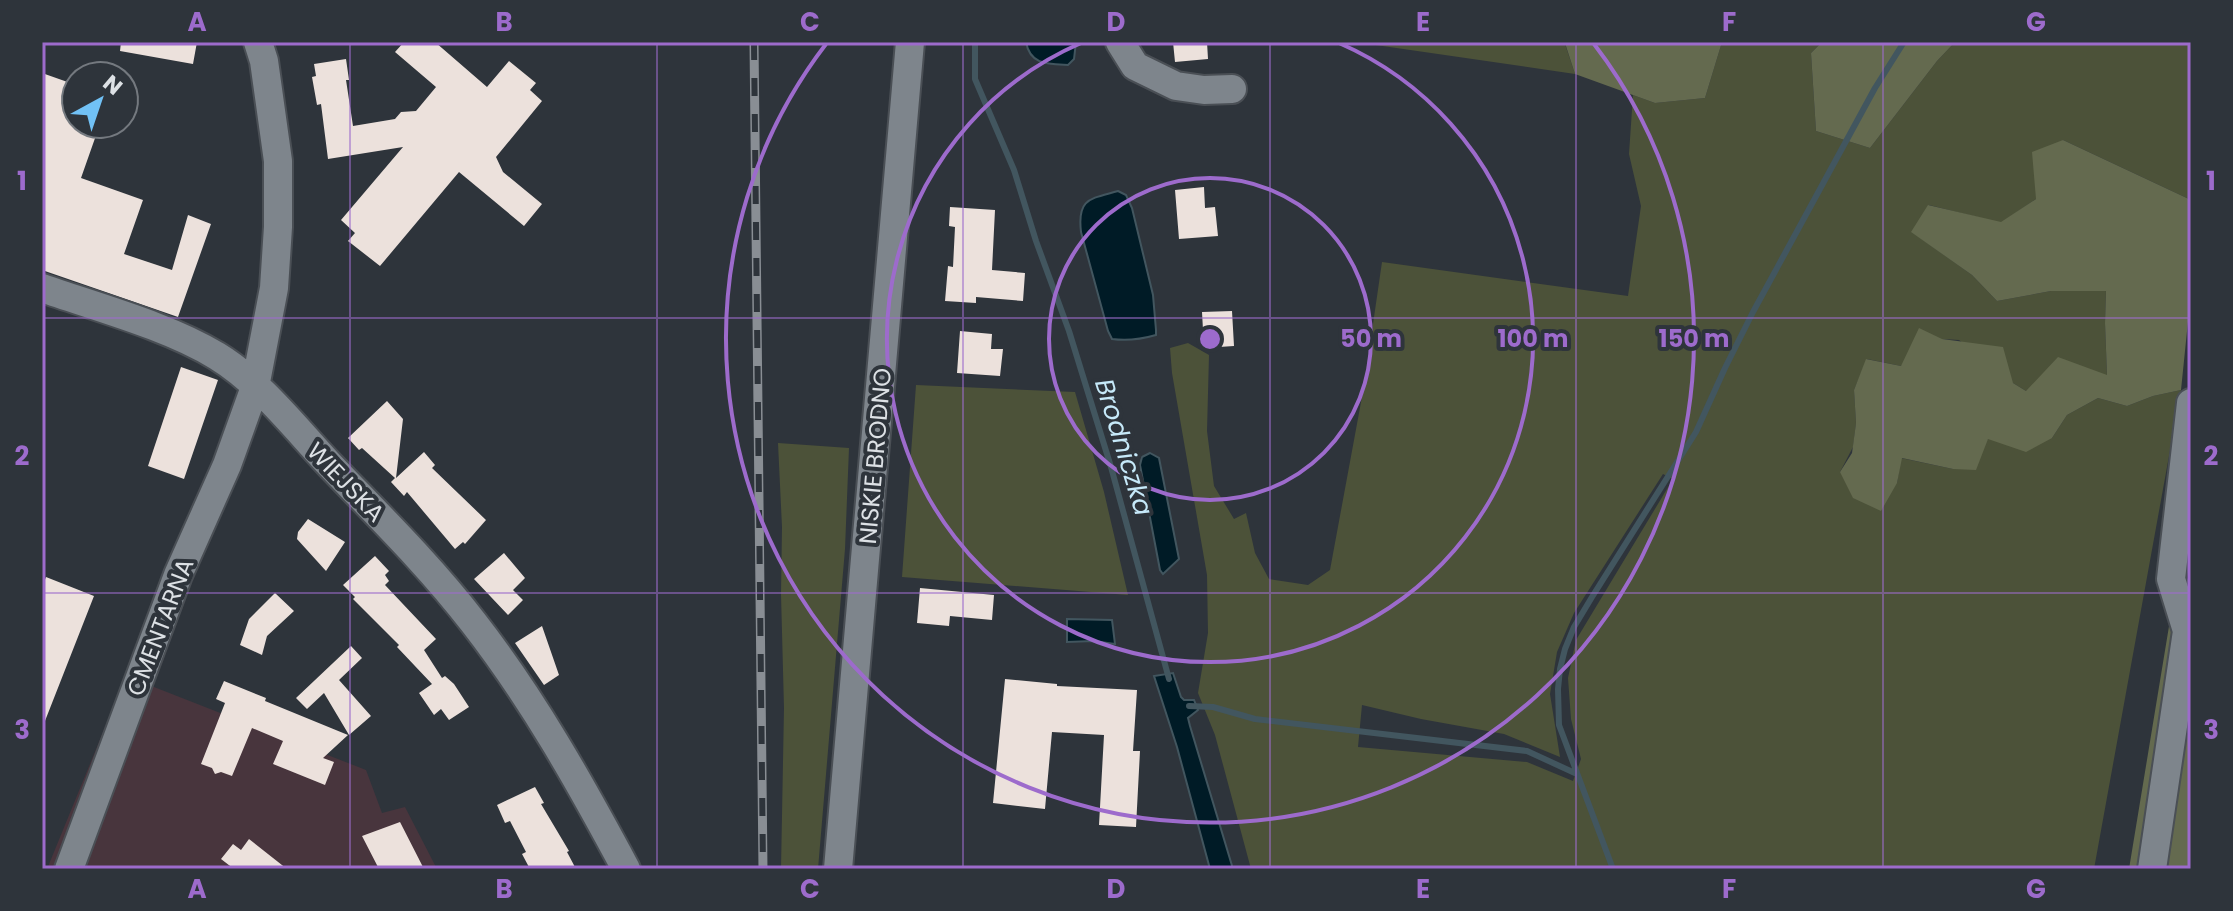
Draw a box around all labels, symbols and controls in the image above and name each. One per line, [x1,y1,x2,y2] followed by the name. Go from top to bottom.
[187,4,207,40] text: A
[495,4,513,40] text: B
[800,4,820,40] text: C
[1107,4,1126,40] text: D
[1416,4,1430,40] text: E
[1722,4,1736,40] text: F
[2026,4,2046,40] text: G
[60,60,140,140] north arrow
[96,68,129,102] text: N
[17,163,27,199] text: 1
[2206,163,2216,199] text: 1
[1340,322,1402,355] text: 50 m
[1498,322,1568,355] text: 100 m
[1659,322,1729,355] text: 150 m
[1196,325,1224,353] centre of rings
[851,367,899,545] street label: NISKIE BRODNO
[1086,374,1162,520] water label: Brodniczka
[300,435,392,529] street label: WIEJSKA
[15,438,30,474] text: 2
[2204,438,2219,474] text: 2
[119,553,201,701] street label: CMENTARNA
[14,712,30,748] text: 3
[2203,712,2219,748] text: 3
[187,871,207,907] text: A
[495,871,513,907] text: B
[800,871,820,907] text: C
[1107,871,1126,907] text: D
[1416,871,1430,907] text: E
[1722,871,1736,907] text: F
[2026,871,2046,907] text: G

